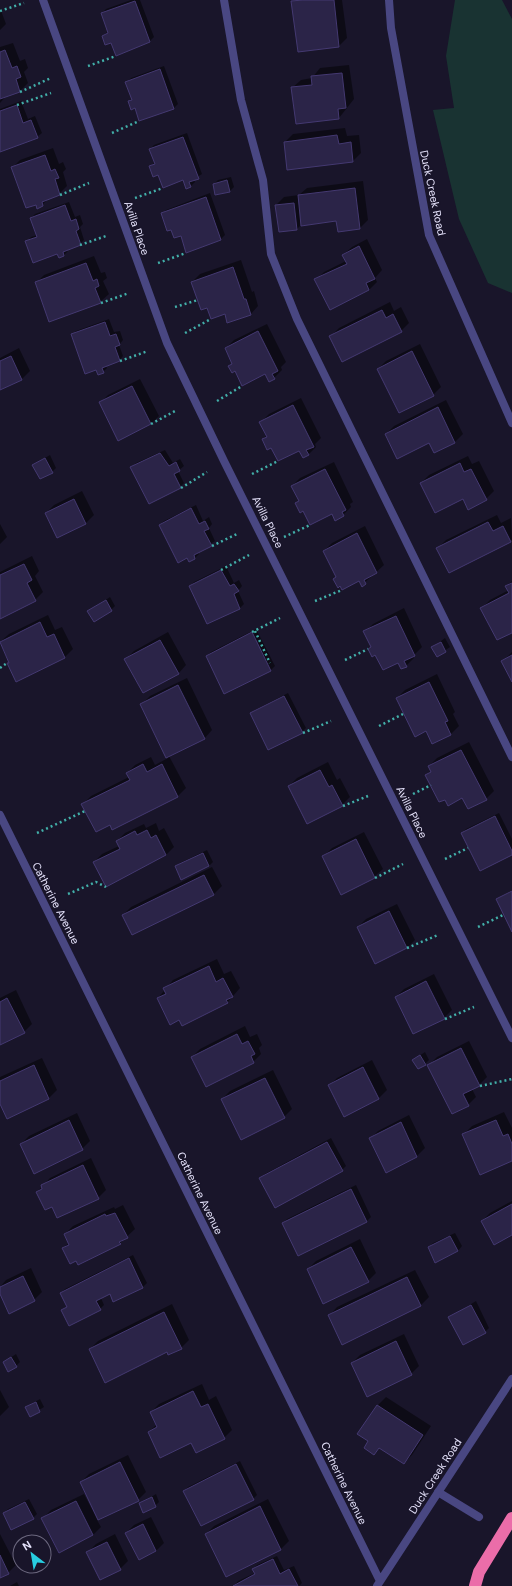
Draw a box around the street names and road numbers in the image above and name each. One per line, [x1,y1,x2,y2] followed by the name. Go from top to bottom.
[417,149,449,237] street label: Duck Creek Road
[121,199,153,257] street label: Avilla Place
[249,494,287,550] street label: Avilla Place
[393,784,431,840] street label: Avilla Place
[29,860,83,946] street label: Catherine Avenue
[174,1149,226,1237] street label: Catherine Avenue
[405,1436,465,1516] street label: Duck Creek Road
[318,1439,370,1527] street label: Catherine Avenue

